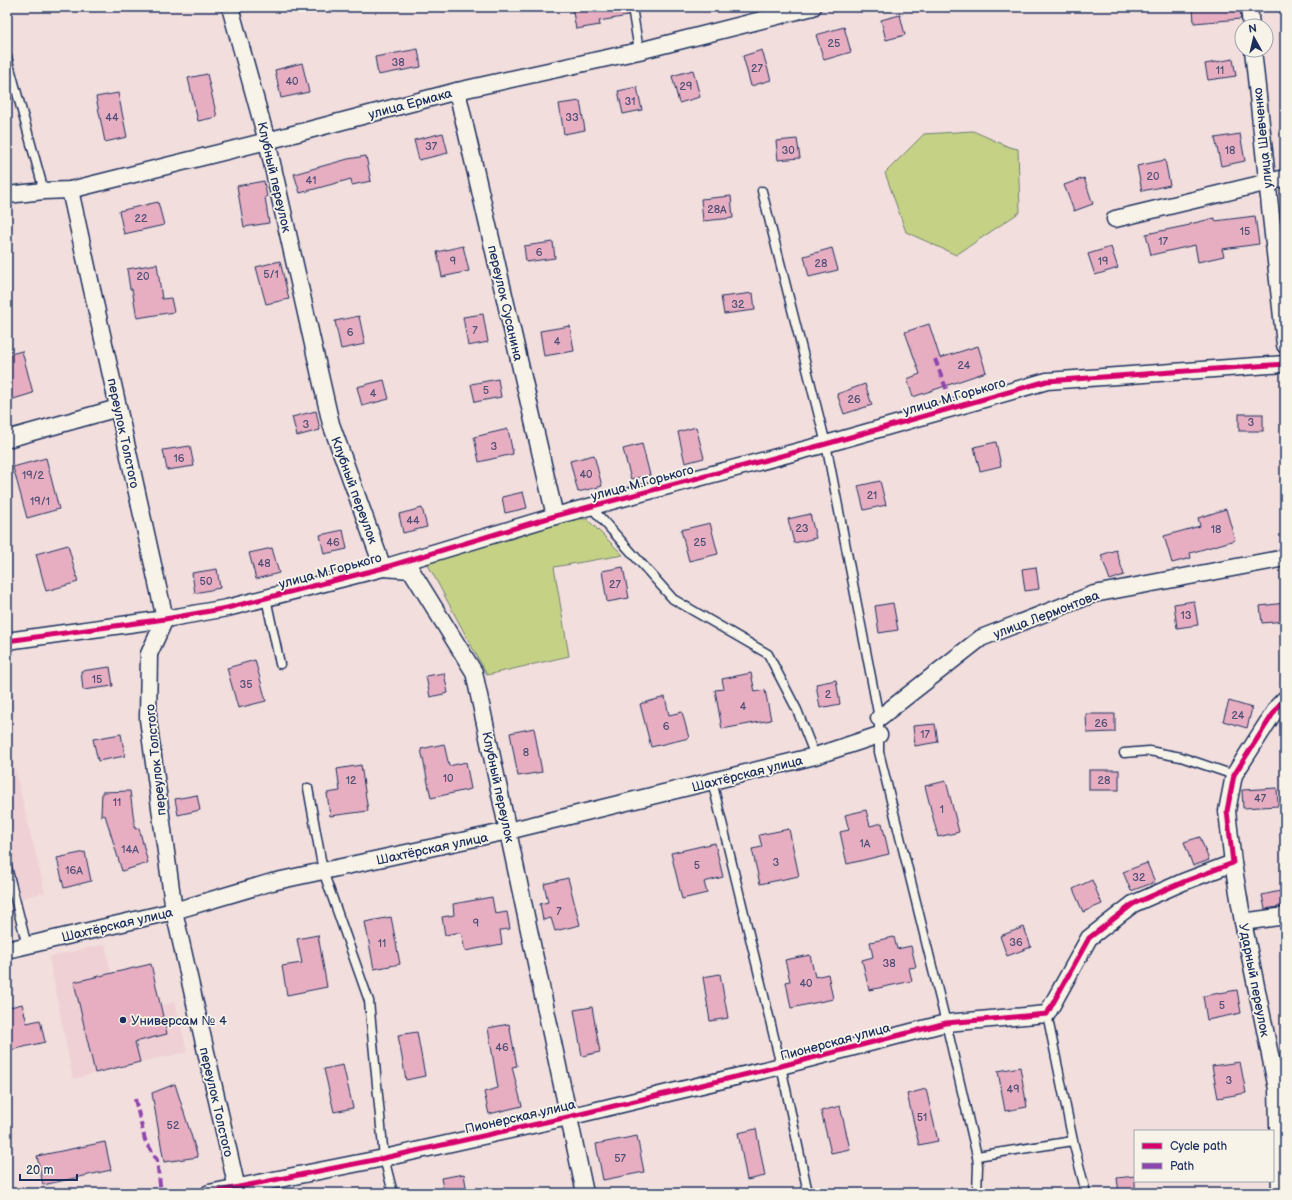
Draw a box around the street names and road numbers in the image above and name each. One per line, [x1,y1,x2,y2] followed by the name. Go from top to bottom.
[367,85,454,123] street label: улица Ермака
[1250,87,1276,189] street label: улица Шевченко
[254,120,295,234] street label: Клубный переулок
[484,244,526,363] street label: переулок Сусанина
[901,375,1007,419] street label: улица М.Горького
[104,377,143,490] street label: переулок Толстого
[327,435,381,546] street label: Клубный переулок
[589,462,696,504] street label: улица М.Горького
[277,550,384,592] street label: улица М.Горького
[991,587,1102,642] street label: улица Лермонтова
[142,703,170,816] street label: переулок Толстого
[478,730,518,844] street label: Клубный переулок
[690,752,805,796] street label: Шахтёрская улица
[375,829,490,869] street label: Шахтёрская улица
[60,904,175,946] street label: Шахтёрская улица
[1235,922,1273,1038] street label: Ударный переулок
[779,1020,892,1064] street label: Пионерская улица
[196,1046,236,1159] street label: переулок Толстого
[463,1096,577,1137] street label: Пионерская улица

